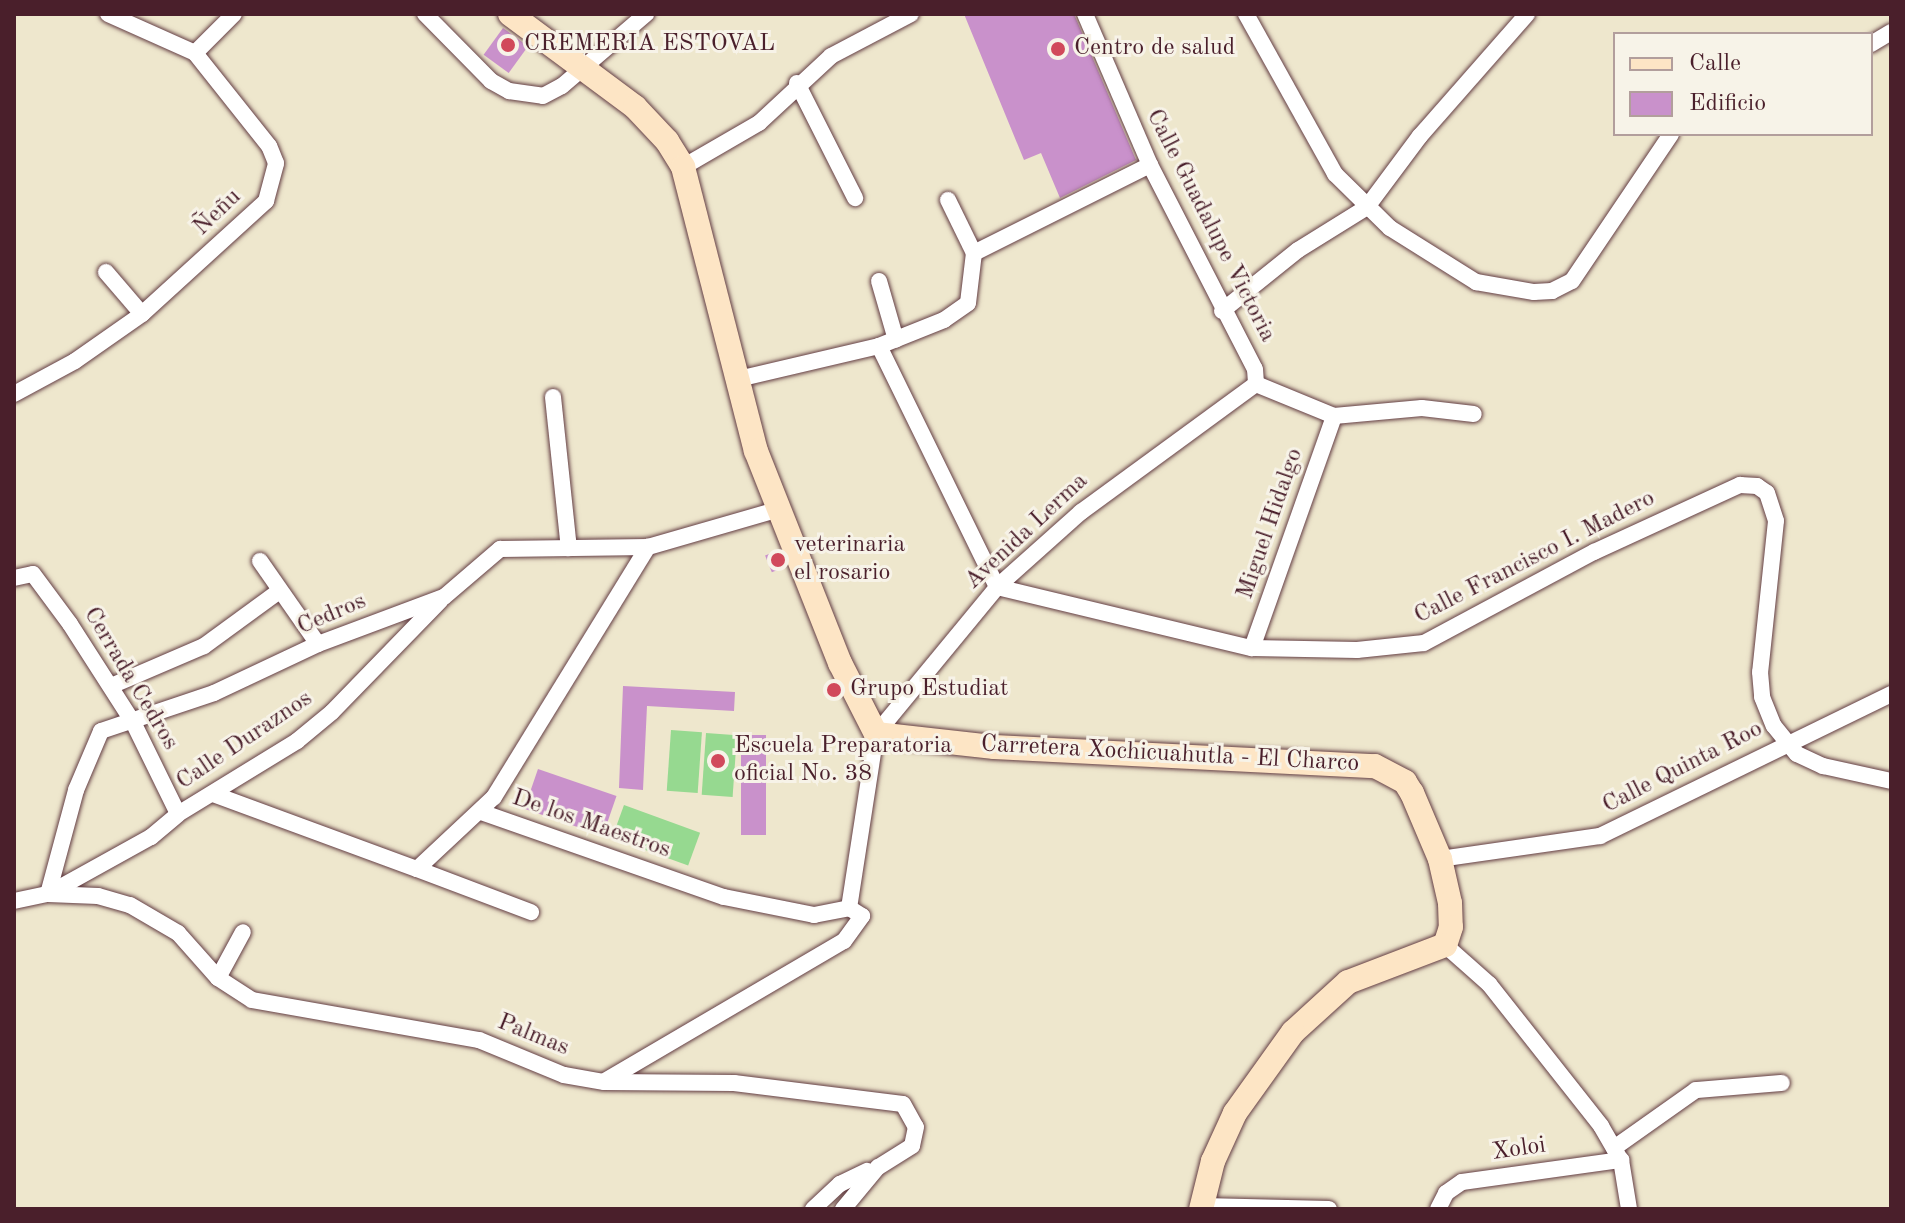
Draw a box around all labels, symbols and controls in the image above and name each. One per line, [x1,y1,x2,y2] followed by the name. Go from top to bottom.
[524,31,775,59] place label: CREMERIA ESTOVAL
[1613,32,1873,136] legend
[1074,35,1235,63] place label: Centro de salud
[499,36,517,54] marker: CREMERIA ESTOVAL
[1049,40,1067,58] marker: Centro de salud
[1689,52,1741,76] text: Calle
[1689,92,1766,116] text: Edificio
[1139,105,1281,347] street label: Calle Guadalupe Victoria
[188,183,248,243] street label: Ñeñu
[1232,445,1310,603] street label: Miguel Hidalgo
[959,468,1095,596] street label: Avenida Lerma
[1410,485,1660,631] street label: Calle Francisco I. Madero
[794,532,905,588] place label: veterinaria el rosario
[769,551,787,569] marker: veterinaria el rosario
[293,588,371,642] street label: Cedros
[76,602,184,756] street label: Cerrada Cedros
[850,676,1008,704] place label: Grupo Estudiat
[825,681,843,699] marker: Grupo Estudiat
[172,685,318,797] street label: Calle Duraznos
[1598,715,1768,821] street label: Calle Quinta Roo
[980,731,1360,779] street label: Carretera Xochicuahutla - El Charco
[734,733,952,789] place label: Escuela Preparatoria oficial No. 38
[709,752,727,770] marker: Escuela Preparatoria oficial No. 38
[508,784,674,866] street label: De los Maestros
[493,1009,573,1063] street label: Palmas
[1490,1132,1548,1168] street label: Xoloi

